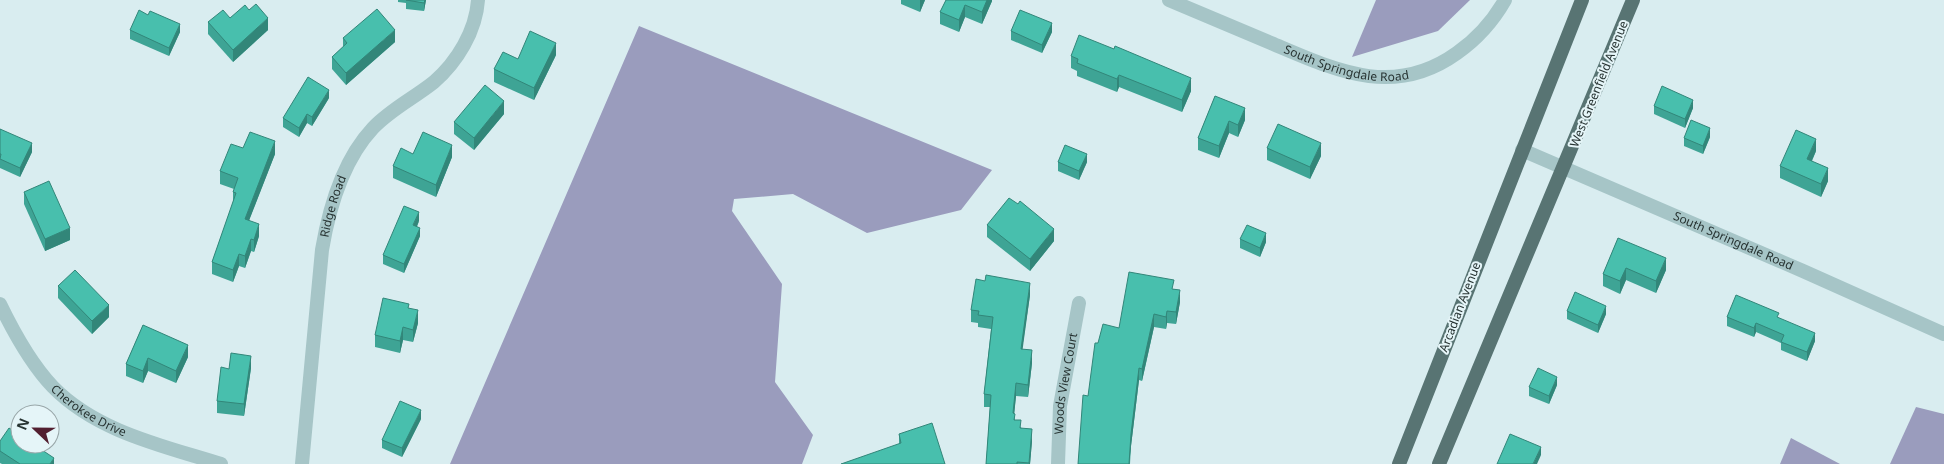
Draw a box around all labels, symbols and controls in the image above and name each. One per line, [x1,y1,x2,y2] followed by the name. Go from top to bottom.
[1565,18,1632,150] street label: West Greenfield Avenue
[1282,41,1410,85] street label: South Springdale Road
[315,172,350,239] street label: Ridge Road
[1671,207,1796,274] street label: South Springdale Road
[1435,259,1485,354] street label: Arcadian Avenue
[1050,331,1081,435] street label: Woods View Court
[47,380,129,440] street label: Cherokee Drive
[10,404,60,454] north arrow
[12,415,33,433] text: N

